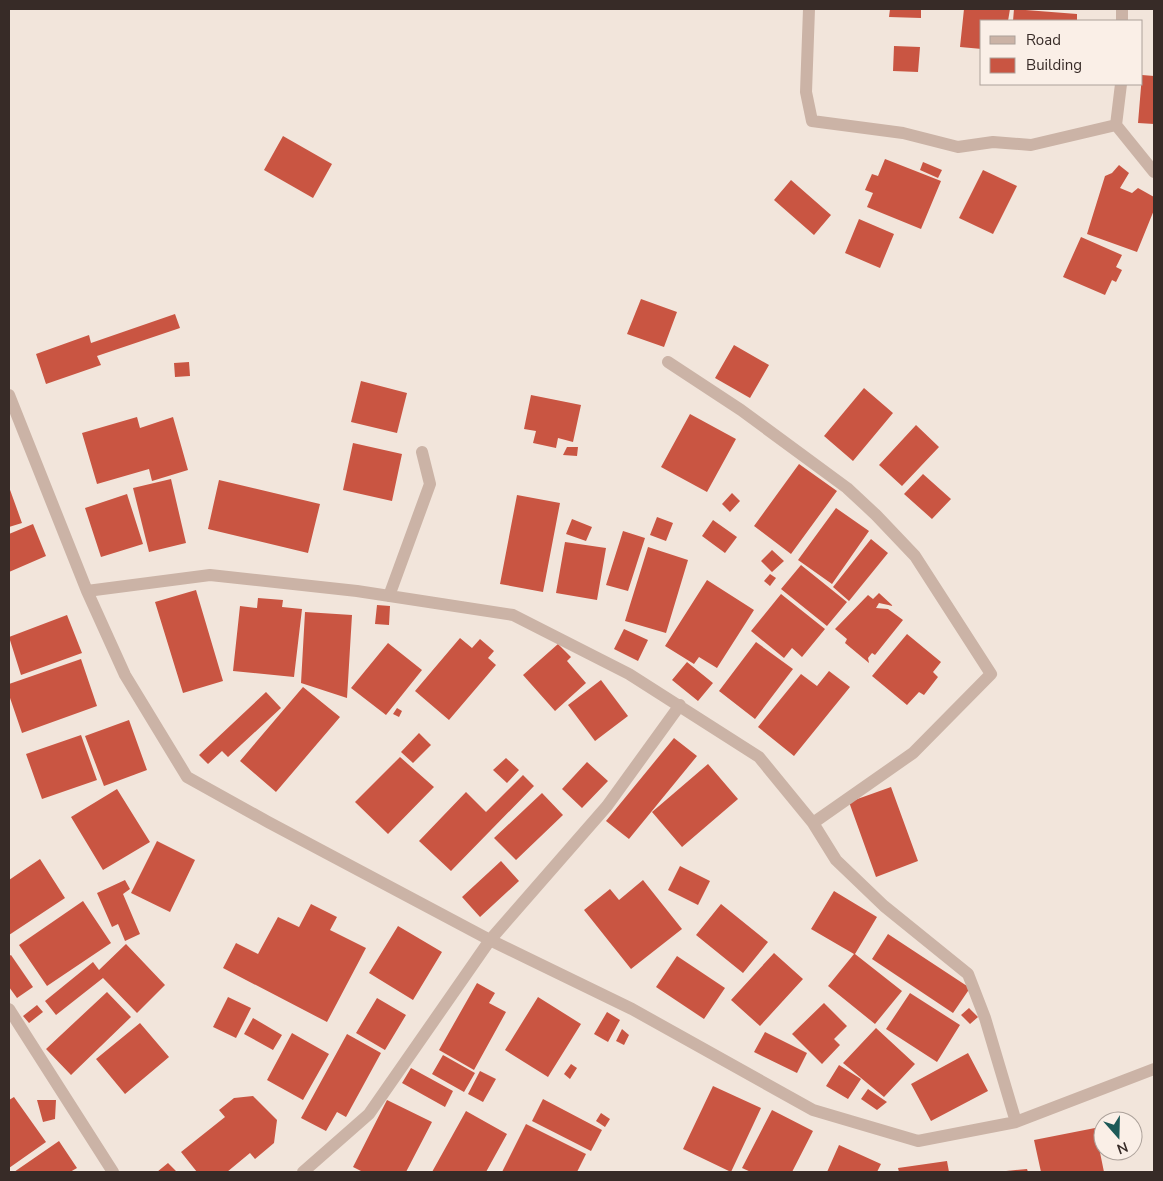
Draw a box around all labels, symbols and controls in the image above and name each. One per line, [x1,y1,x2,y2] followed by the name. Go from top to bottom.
[980,20,1143,85] legend
[1026,30,1061,50] text: Road
[1026,55,1082,75] text: Building
[1093,1111,1143,1161] north arrow
[1114,1137,1130,1158] text: N

